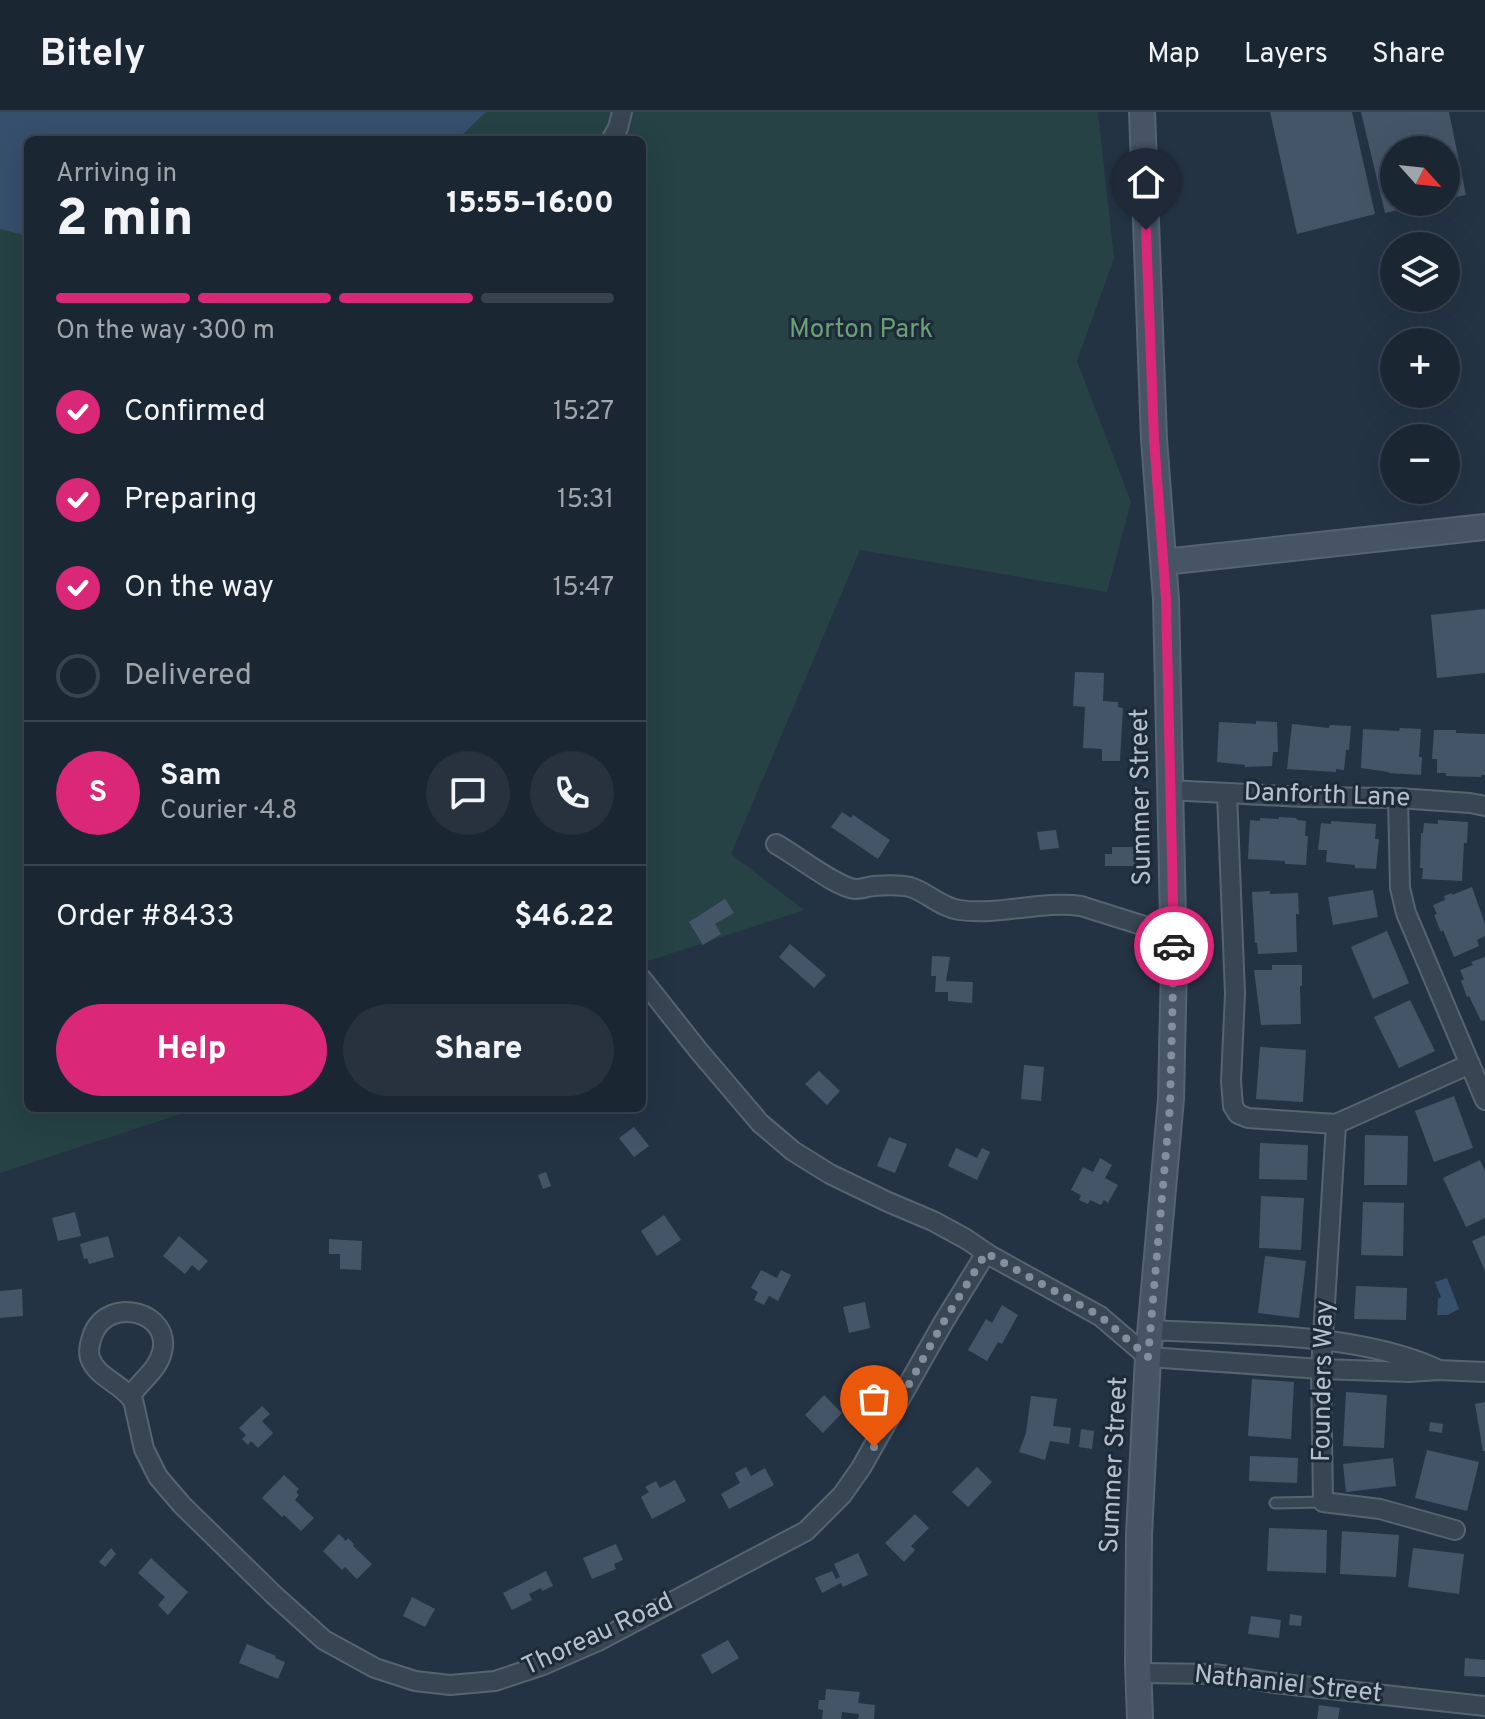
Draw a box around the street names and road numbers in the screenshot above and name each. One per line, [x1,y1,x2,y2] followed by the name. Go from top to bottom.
[1124,708,1160,886] street label: Summer Street
[1243,777,1411,815] street label: Danforth Lane
[1306,1300,1342,1462] street label: Founders Way
[1094,1376,1136,1554] street label: Summer Street
[517,1586,679,1684] street label: Thoreau Road
[1192,1659,1384,1711] street label: Nathaniel Street

